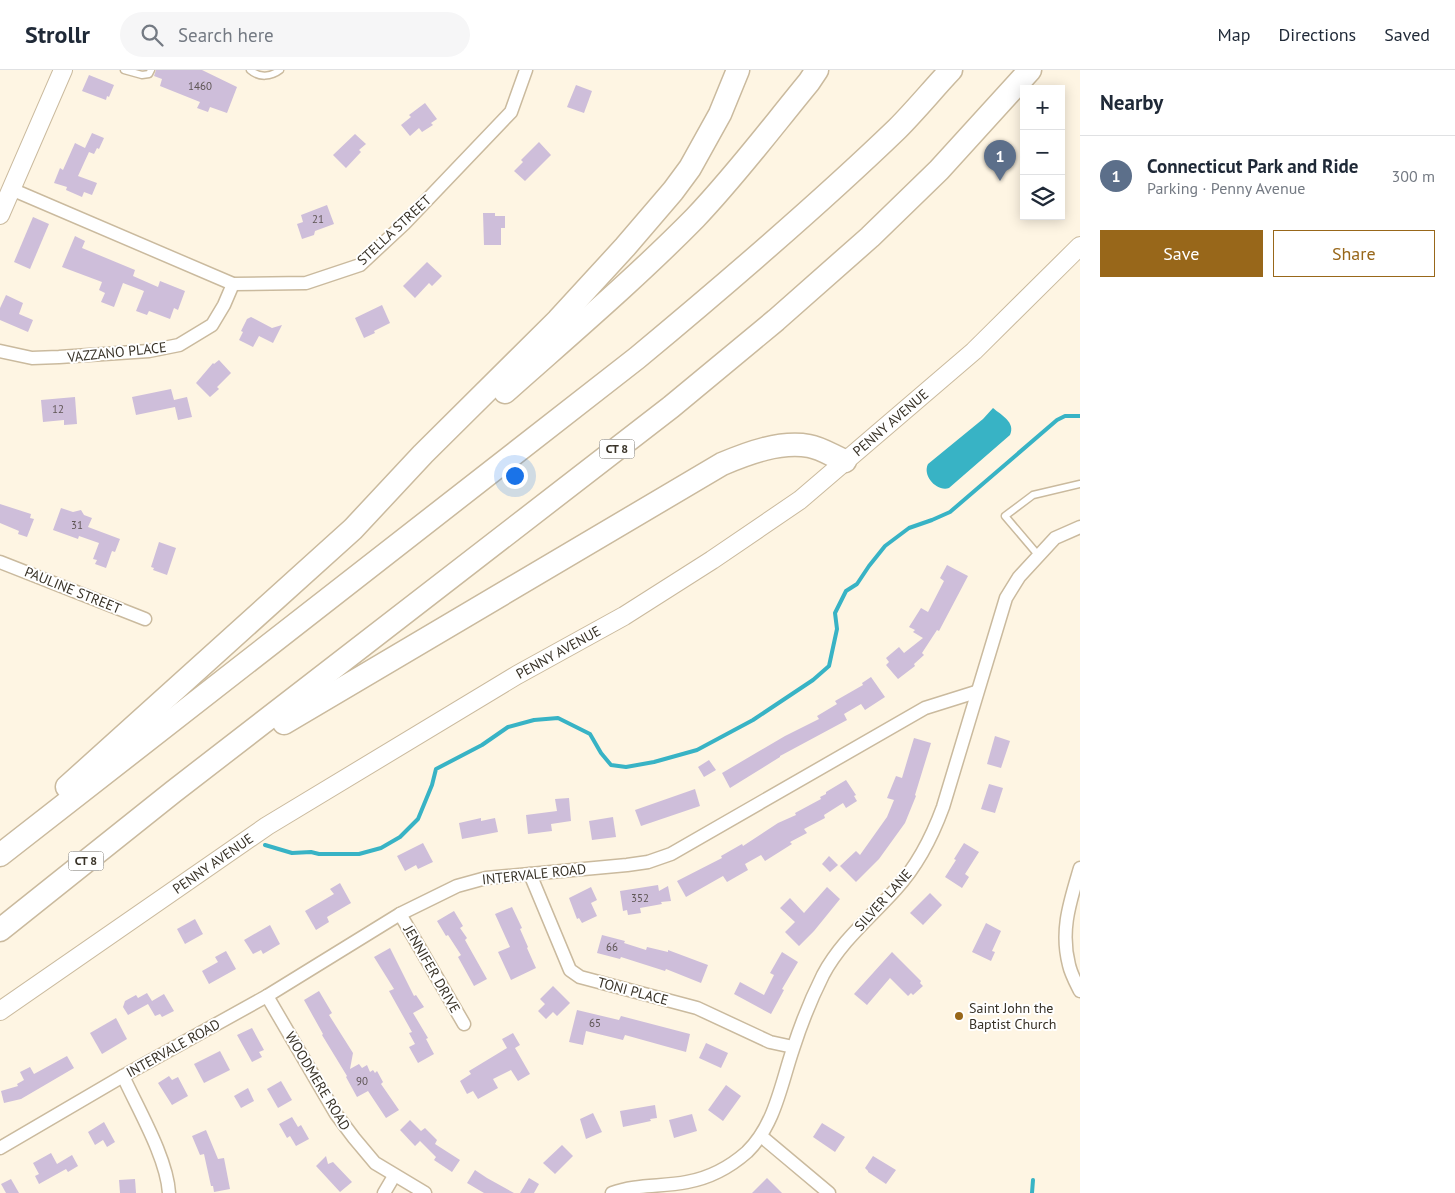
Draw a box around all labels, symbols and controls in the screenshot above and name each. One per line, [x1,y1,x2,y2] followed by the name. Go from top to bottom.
[120,12,470,57] search box
[25,19,90,50] text: Strollr
[138,21,166,49] icon: search
[178,23,274,47] text: Search here
[1218,23,1250,46] text: Map
[1278,23,1356,46] text: Directions
[1384,23,1430,46] text: Saved
[188,79,212,93] house number: 1460
[1020,85,1065,220] map controls
[1020,85,1065,130] button: +
[1100,89,1163,116] text: Nearby
[1020,130,1065,175] button: −
[984,140,1016,181] pin: 1
[1147,154,1359,178] text: Connecticut Park and Ride
[1111,166,1121,186] text: 1
[1392,166,1435,186] text: 300 m
[1020,175,1065,220] button: layers
[1147,178,1305,198] text: Parking · Penny Avenue
[353,191,435,269] street label: STELLA STREET
[312,212,324,226] house number: 21
[1100,230,1263,277] button: Save
[1273,230,1435,277] button: Share
[66,338,167,366] street label: VAZZANO PLACE
[849,385,932,460] street label: PENNY AVENUE
[52,402,64,416] house number: 12
[600,439,634,458] road number: CT 8
[502,463,528,489] your location
[71,518,83,532] house number: 31
[22,562,124,618] street label: PAULINE STREET
[513,622,604,683] street label: PENNY AVENUE
[169,829,257,898] street label: PENNY AVENUE
[68,851,104,870] road number: CT 8
[481,860,587,888] street label: INTERVALE ROAD
[850,865,916,935] street label: SILVER LANE
[631,891,649,905] house number: 352
[399,921,464,1016] street label: JENNIFER DRIVE
[606,940,618,954] house number: 66
[596,973,670,1009] street label: TONI PLACE
[969,999,1057,1033] place label: Saint John the Baptist Church
[953,1010,965,1022] marker: Saint John the Baptist Church
[123,1015,223,1081] street label: INTERVALE ROAD
[589,1016,601,1030] house number: 65
[281,1028,355,1134] street label: WOODMERE ROAD
[356,1074,368,1088] house number: 90

